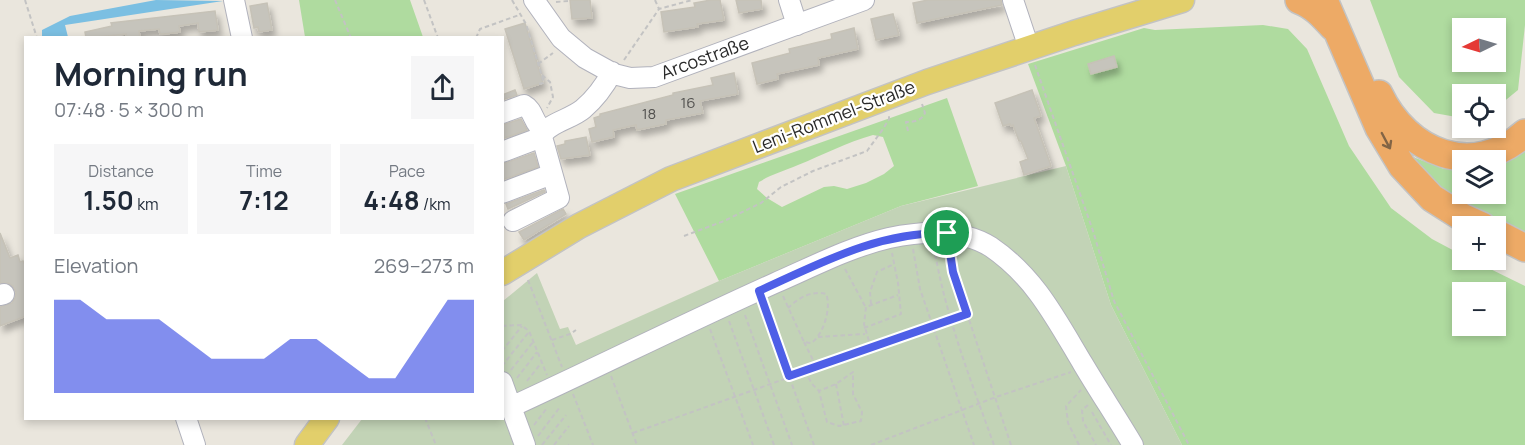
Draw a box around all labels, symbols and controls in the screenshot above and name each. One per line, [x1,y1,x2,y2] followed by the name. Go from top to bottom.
[1452,18,1506,72] north arrow
[1452,18,1506,336] map controls
[657,30,752,84] street label: Arcostraße
[54,51,248,96] text: Morning run
[411,56,474,119] button: share
[749,74,918,158] street label: Leni-Rommel-Straße
[1452,84,1506,138] button: locate
[680,92,696,113] house number: 16
[54,96,204,123] text: 07:48 · 5 × 300 m
[642,103,656,124] house number: 18
[1380,132,1392,149] one-way arrow
[1452,150,1506,204] button: layers
[88,160,154,182] text: Distance
[246,160,282,182] text: Time
[389,160,425,182] text: Pace
[83,182,134,218] text: 1.50
[239,182,289,218] text: 7:12
[363,182,420,218] text: 4:48
[134,193,159,215] text: km
[420,193,451,215] text: /km
[921,207,972,258] pin
[930,216,963,249] icon: arrive
[1452,216,1506,270] button: +
[54,252,138,279] text: Elevation
[374,252,474,279] text: 269–273 m
[1452,282,1506,336] button: −

